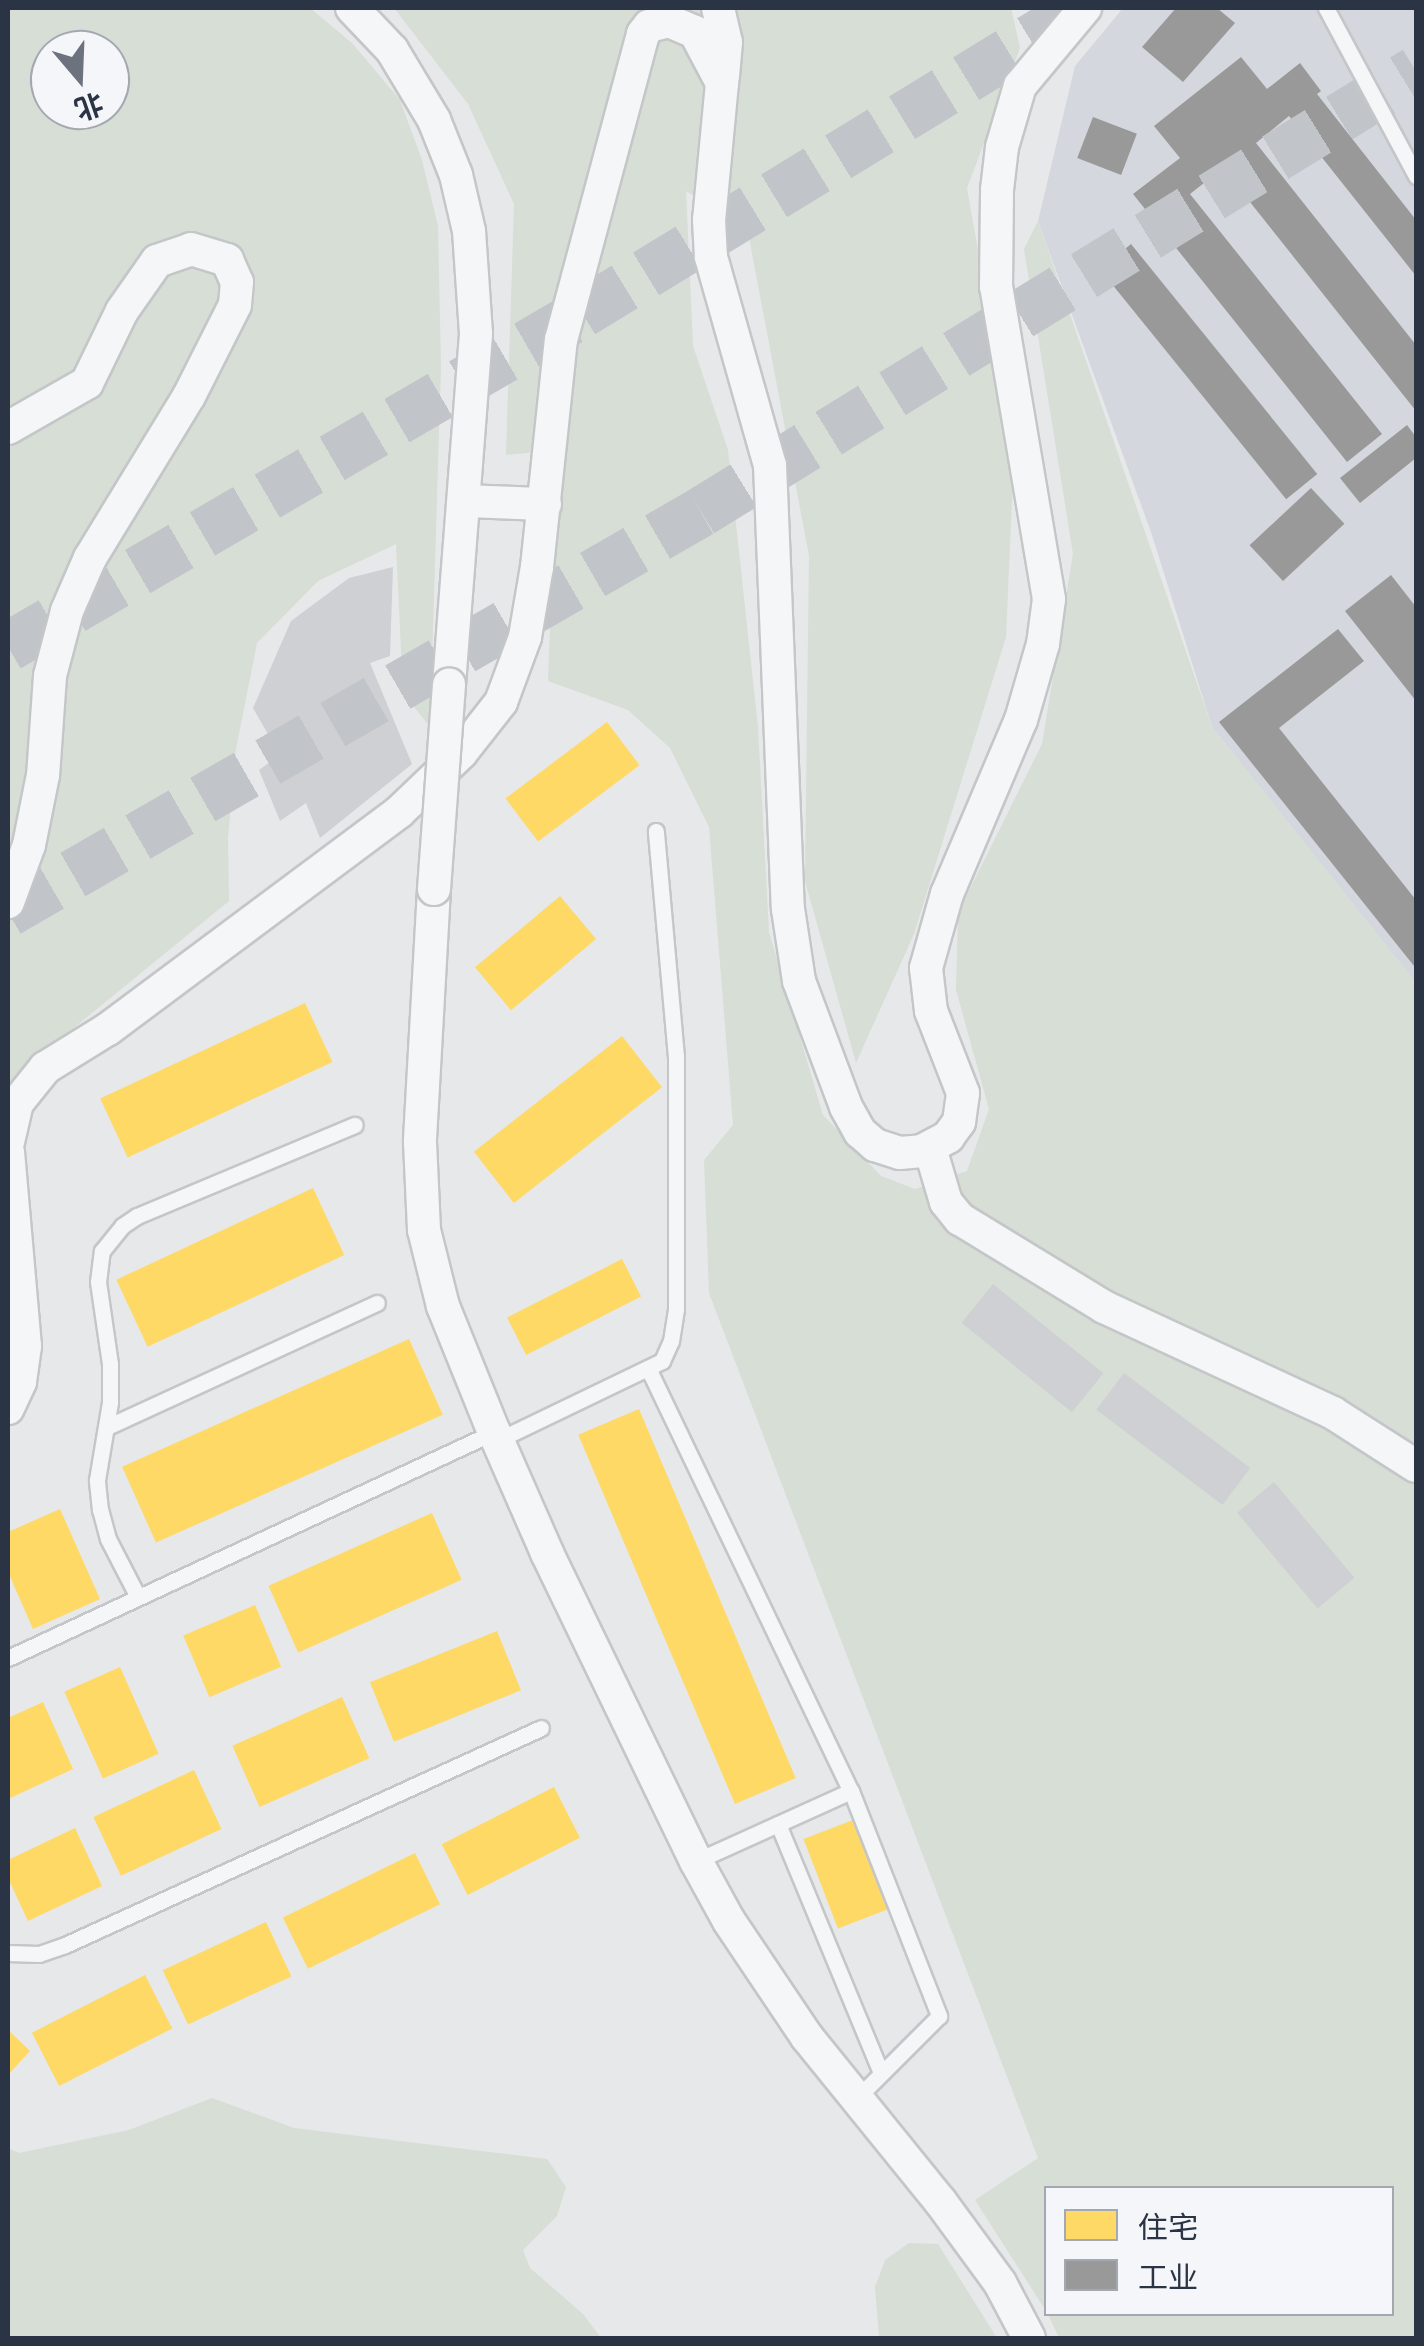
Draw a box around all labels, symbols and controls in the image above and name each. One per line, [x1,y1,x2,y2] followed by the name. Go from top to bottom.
[30,30,130,130] north arrow
[70,86,108,127] text: 北
[1044,2186,1394,2316] legend
[1138,2209,1198,2246] text: 住宅
[1138,2259,1198,2296] text: 工业

